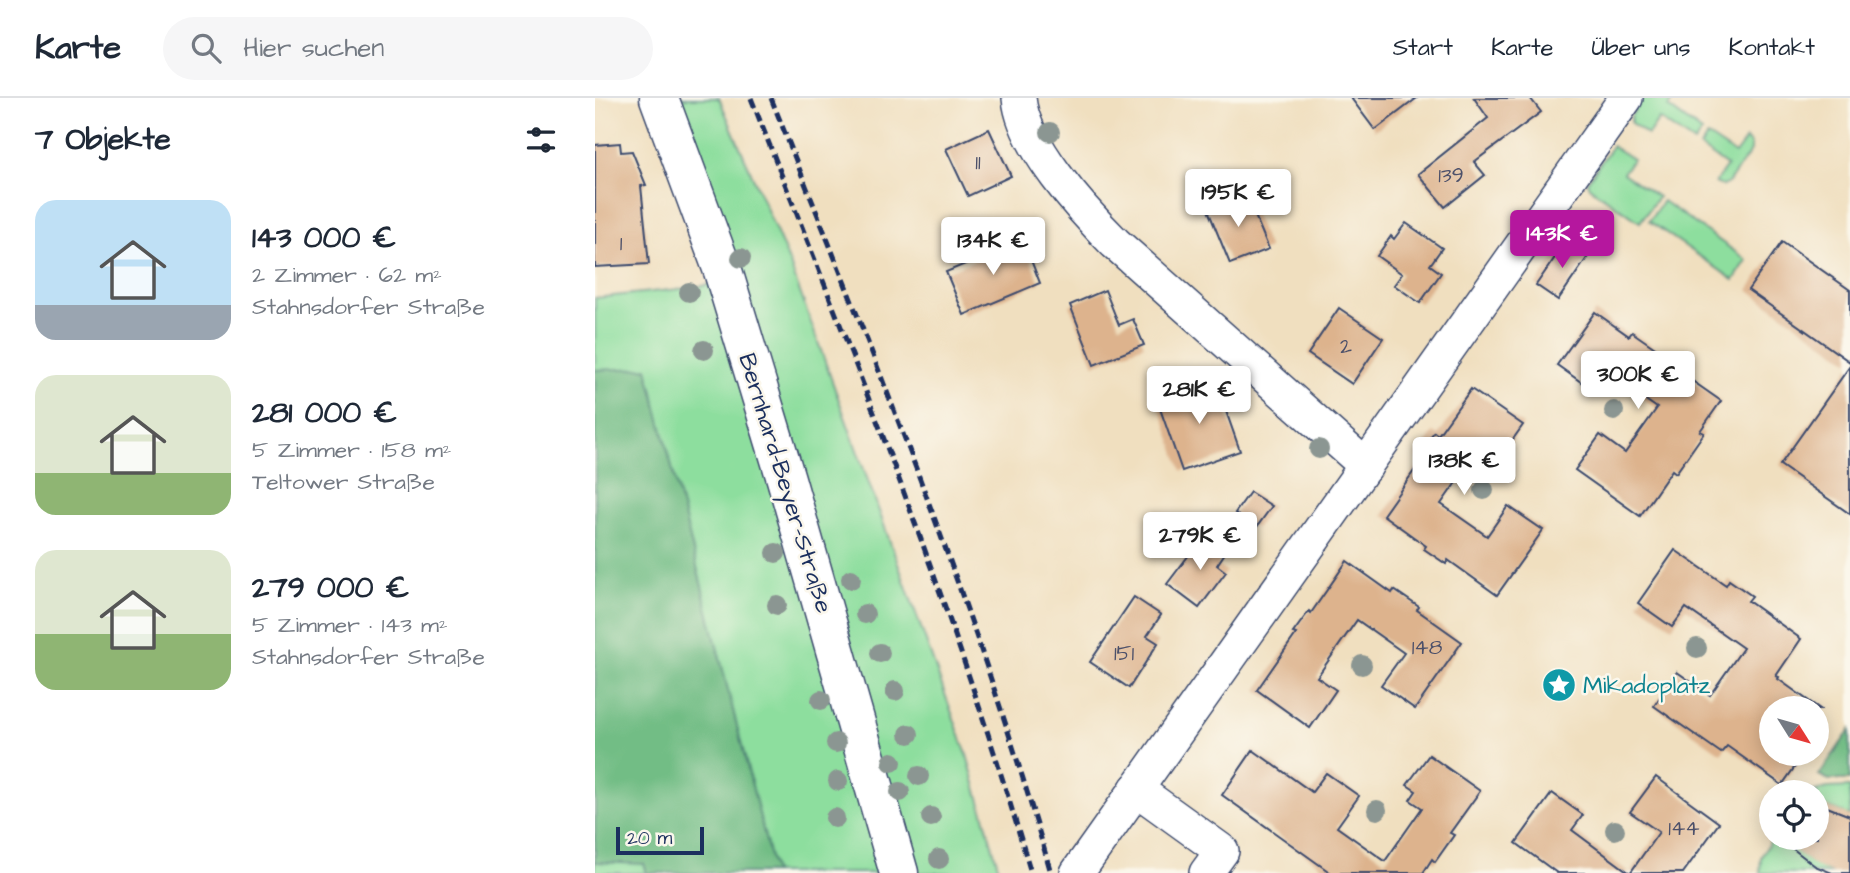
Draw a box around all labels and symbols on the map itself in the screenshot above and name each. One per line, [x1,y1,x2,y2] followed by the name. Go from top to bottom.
[975,148,981,177] house number: 11
[1438,161,1464,190] house number: 139
[1181,170,1295,229] pin: 195K €
[1505,211,1619,270] pin: 143K €
[936,218,1050,277] pin: 134K €
[620,229,623,258] house number: 1
[1340,332,1352,361] house number: 2
[728,349,841,618] street label: Bernhard-Beyer-Straße
[1581,352,1695,411] pin: 300K €
[1142,366,1256,426] pin: 281K €
[1407,438,1521,497] pin: 138K €
[1143,512,1257,572] pin: 279K €
[1412,633,1443,662] house number: 148
[1114,639,1134,668] house number: 151
[1540,666,1578,704] place icon: Mikadoplatz
[1583,669,1710,703] place label: Mikadoplatz
[1759,696,1829,766] north arrow
[1668,814,1700,843] house number: 144
[616,824,703,856] scale bar

